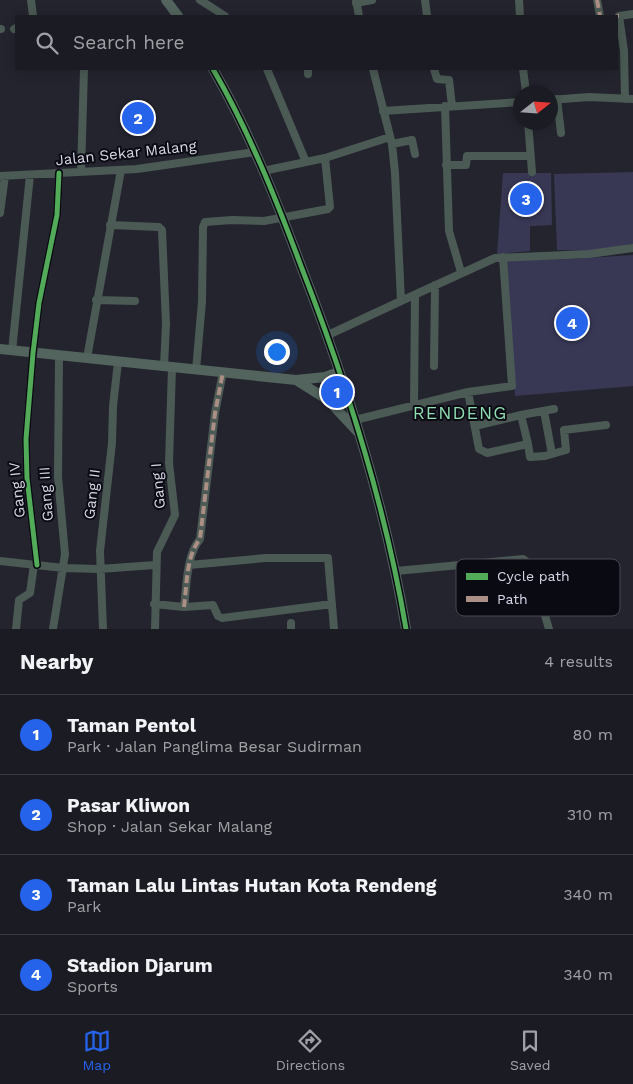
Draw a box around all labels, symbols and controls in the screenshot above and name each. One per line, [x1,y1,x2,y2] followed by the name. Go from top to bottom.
[15,15,618,70] search box
[33,29,61,57] icon: search
[73,31,184,54] text: Search here
[513,85,558,130] north arrow
[122,99,154,137] pin: 2
[55,137,197,169] street label: Jalan Sekar Malang
[510,180,542,218] pin: 3
[556,304,588,342] pin: 4
[264,339,290,365] your location
[321,373,353,411] pin: 1
[413,402,507,423] district label: RENDENG
[5,461,29,519] street label: Gang IV
[147,462,169,510] street label: Gang I
[35,466,57,522] street label: Gang III
[80,468,104,520] street label: Gang II
[456,559,620,616] legend
[497,568,570,584] text: Cycle path
[497,591,528,607] text: Path
[20,649,93,674] text: Nearby
[544,652,613,671] text: 4 results
[67,714,196,737] text: Taman Pentol
[33,725,39,744] text: 1
[572,725,613,744] text: 80 m
[67,737,362,756] text: Park · Jalan Panglima Besar Sudirman
[67,794,190,817] text: Pasar Kliwon
[31,805,41,824] text: 2
[567,805,613,824] text: 310 m
[67,817,272,836] text: Shop · Jalan Sekar Malang
[67,874,436,897] text: Taman Lalu Lintas Hutan Kota Rendeng
[31,885,41,904] text: 3
[563,885,613,904] text: 340 m
[67,897,101,916] text: Park
[67,954,213,977] text: Stadion Djarum
[31,965,41,984] text: 4
[563,965,613,984] text: 340 m
[67,977,118,996] text: Sports
[82,1027,111,1073] tab: Map
[276,1027,345,1073] tab: Directions
[510,1027,551,1073] tab: Saved

